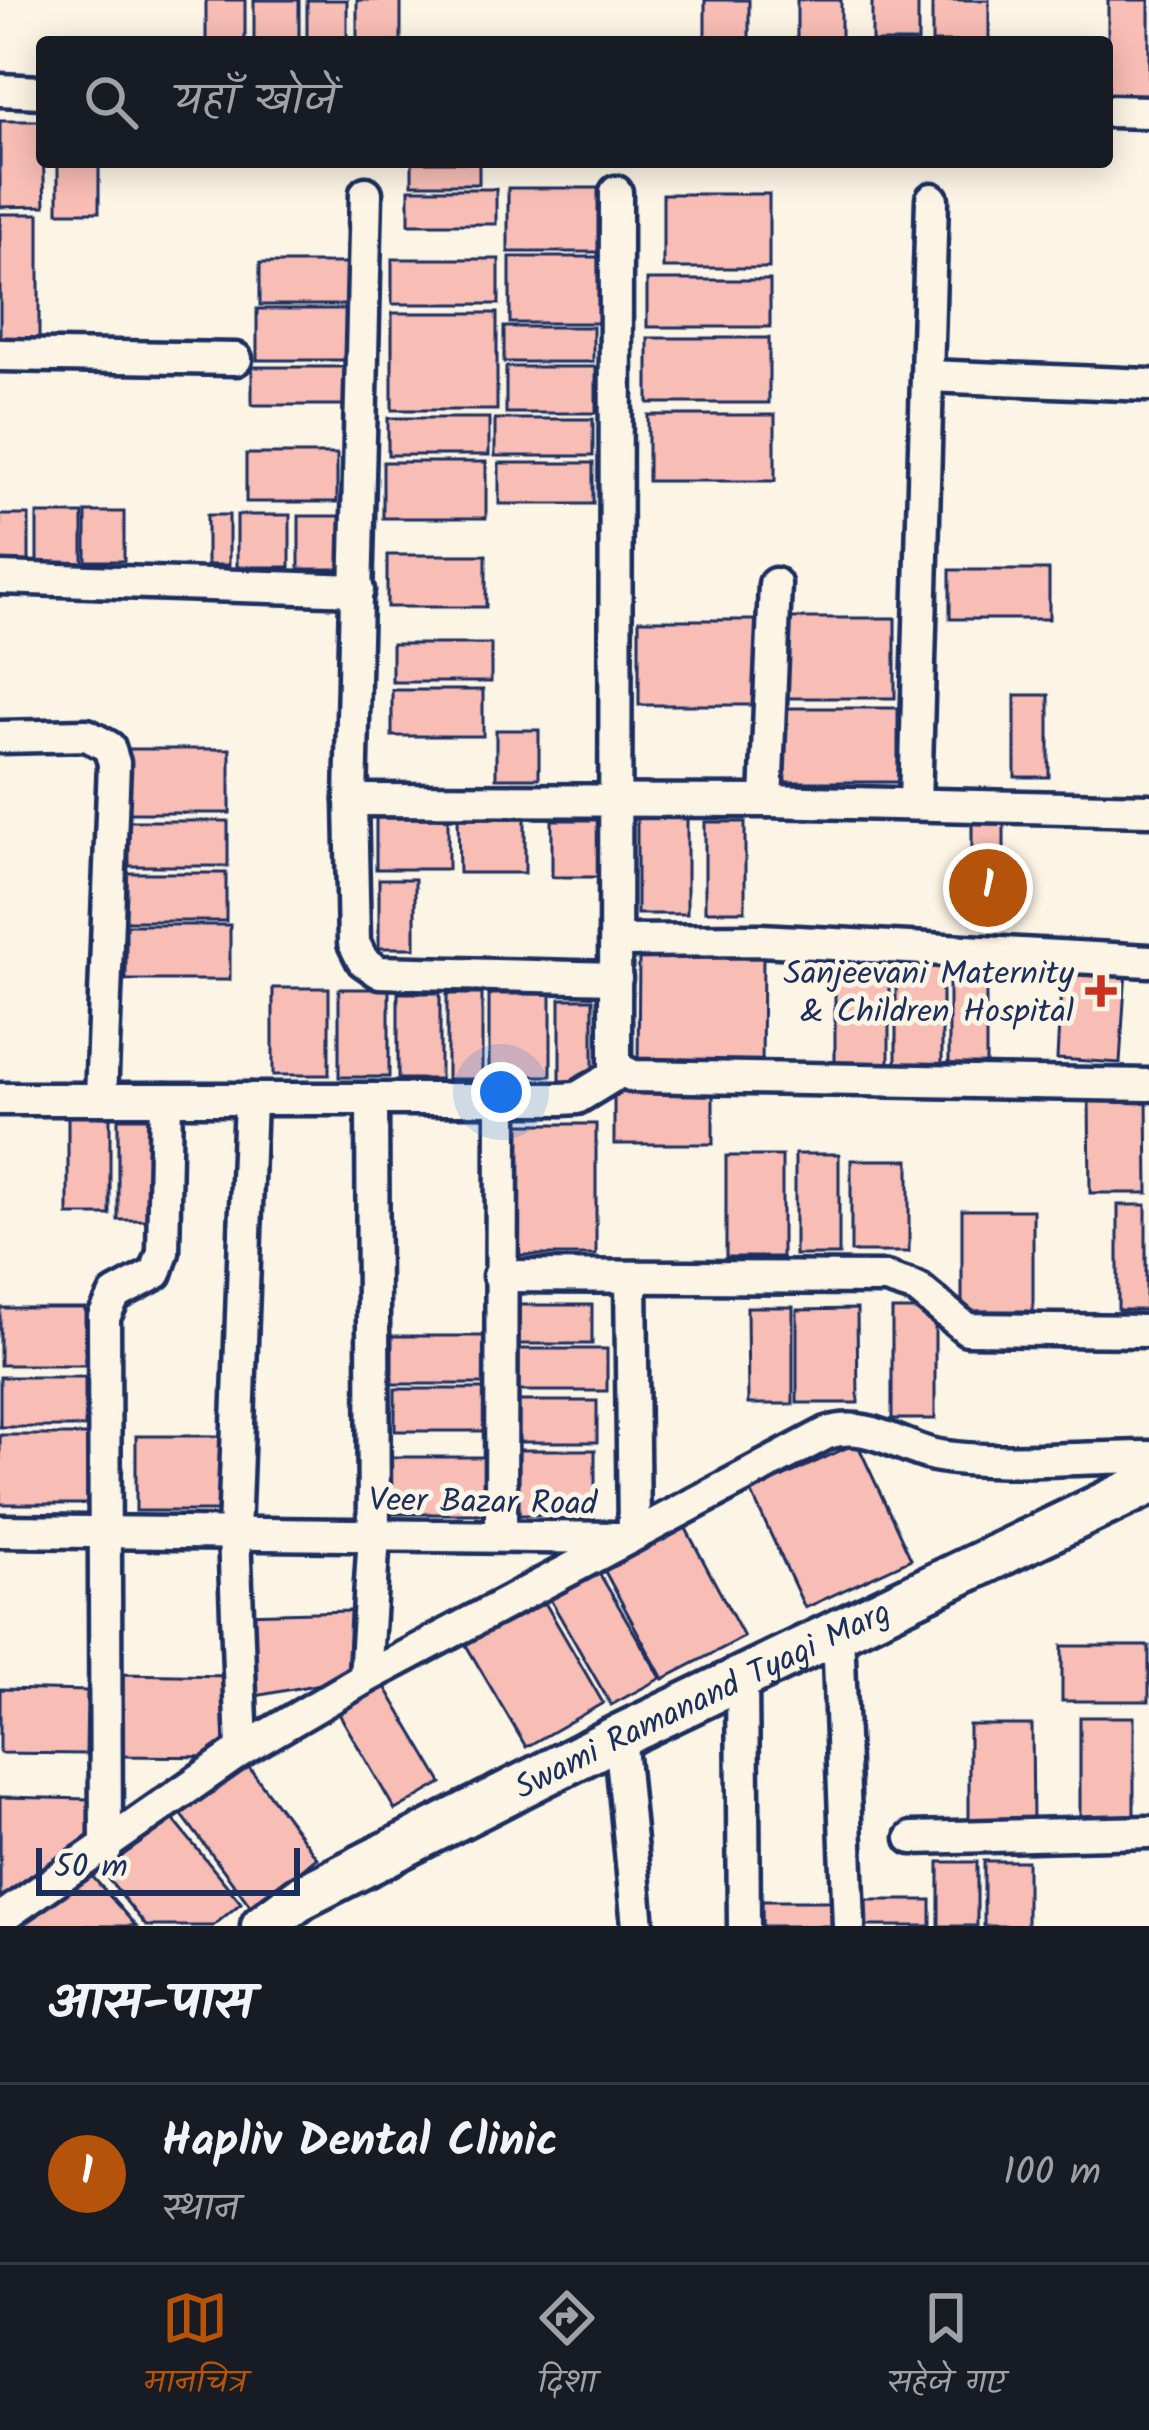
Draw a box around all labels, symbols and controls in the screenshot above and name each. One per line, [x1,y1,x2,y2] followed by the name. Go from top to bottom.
[36,36,1113,168] search box
[174,66,336,138] text: यहाँ खोजें
[78,69,144,135] icon: search
[949,843,1027,933] pin: 1
[784,949,1075,1040] place label: Sanjeevani Maternity & Children Hospital
[1085,975,1117,1007] marker: Sanjeevani Maternity & Children Hospital
[471,1062,531,1122] your location
[368,1475,599,1532] street label: Veer Bazar Road
[506,1587,900,1815] street label: Swami Ramanand Tyagi Marg
[36,1842,300,1895] scale bar
[54,1842,128,1895] text: 50 m
[48,1964,253,2045] text: आस-पास
[162,2107,558,2179] text: Hapliv Dental Clinic
[81,2143,93,2205] text: 1
[1003,2143,1101,2205] text: 100 m
[162,2179,238,2241] text: स्थान
[144,2285,246,2410] tab: मानचित्र
[534,2285,600,2410] tab: दिशा
[887,2285,1005,2410] tab: सहेजे गए

